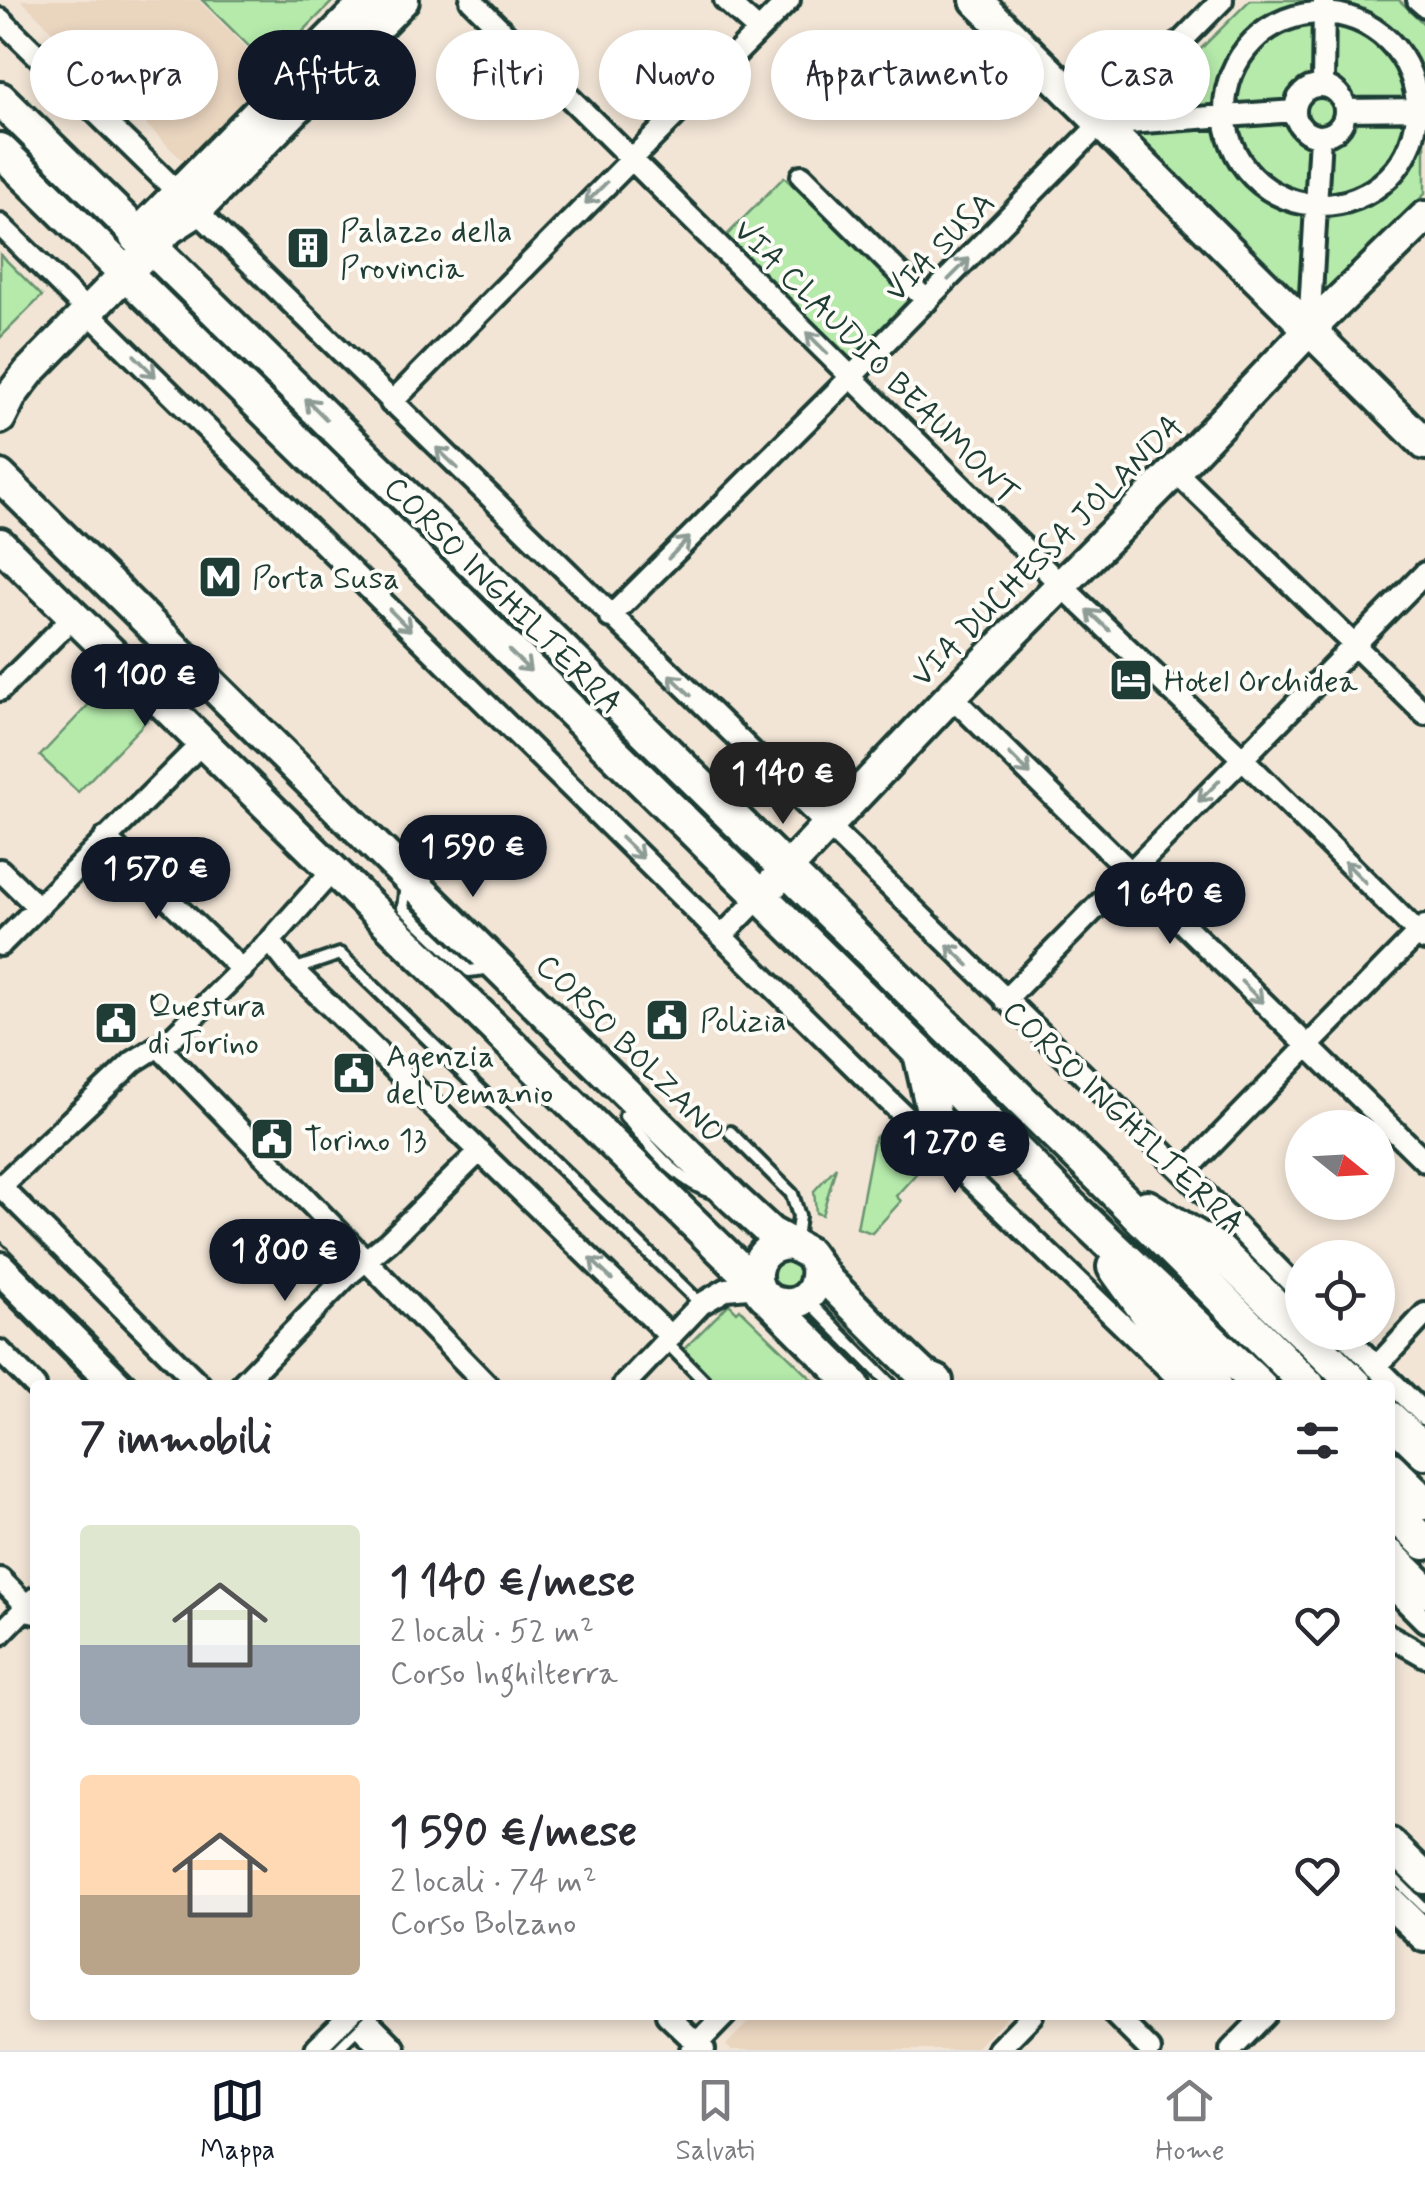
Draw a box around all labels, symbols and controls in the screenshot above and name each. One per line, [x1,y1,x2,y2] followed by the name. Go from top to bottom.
[30,30,218,120] chip: Compra
[238,30,416,120] chip: Affitta
[436,30,579,120] chip: Filtri
[599,30,751,120] chip: Nuovo
[771,30,1044,120] chip: Appartamento
[1064,30,1210,120] chip: Casa
[585,181,609,205] one-way arrow
[876,183,1005,312] street label: VIA SUSA
[723,210,1028,515] street label: VIA CLAUDIO BEAUMONT
[340,211,512,290] place label: Palazzo della Provincia
[285,225,331,271] building icon: Palazzo della Provincia
[946,257,970,281] one-way arrow
[805,331,829,355] one-way arrow
[132,354,156,378] one-way arrow
[305,398,329,422] one-way arrow
[902,406,1193,697] street label: VIA DUCHESSA JOLANDA
[436,446,460,470] one-way arrow
[374,468,631,725] street label: CORSO INGHILTERRA
[667,536,691,560] one-way arrow
[197,554,243,600] metro station icon: Porta Susa
[252,558,400,600] place label: Porta Susa
[388,607,412,631] one-way arrow
[1086,609,1110,633] one-way arrow
[53,644,237,729] pin: 1 100 €
[507,649,531,673] one-way arrow
[93,655,197,697] text: 1 100 €
[1108,657,1154,703] hotel icon: Hotel Orchidea
[1164,661,1359,703] place label: Hotel Orchidea
[669,673,693,697] one-way arrow
[691,742,875,827] pin: 1 140 €
[1008,752,1032,776] one-way arrow
[731,753,835,795] text: 1 140 €
[1197,779,1221,803] one-way arrow
[381,815,565,900] pin: 1 590 €
[421,826,525,868] text: 1 590 €
[619,836,643,860] one-way arrow
[64,837,248,922] pin: 1 570 €
[103,848,209,890] text: 1 570 €
[1344,860,1368,884] one-way arrow
[1078,862,1262,947] pin: 1 640 €
[1116,873,1224,915] text: 1 640 €
[946,944,971,967] one-way arrow
[526,945,734,1153] street label: CORSO BOLZANO
[1239,980,1263,1004] one-way arrow
[148,986,266,1065] place label: Questura di Torino
[992,992,1253,1245] street label: CORSO INGHILTERRA
[644,997,690,1043] public building icon: Polizia
[93,1000,139,1046] public building icon: Questura di Torino
[700,1001,786,1043] place label: Polizia
[386,1036,553,1115] place label: Agenzia del Demanio
[331,1050,377,1096] public building icon: Agenzia del Demanio
[1285,1110,1395,1220] north arrow
[1285,1110,1395,1350] map controls
[863,1111,1047,1196] pin: 1 270 €
[249,1116,295,1162] public building icon: Torino 13
[304,1120,427,1162] place label: Torino 13
[902,1122,1008,1164] text: 1 270 €
[193,1219,377,1304] pin: 1 800 €
[231,1230,339,1272] text: 1 800 €
[1285,1240,1395,1350] button: locate
[589,1257,613,1281] one-way arrow
[80,1413,272,1468] text: 7 immobili
[1290,1413,1345,1468] icon: filters
[390,1556,635,1611] text: 1 140 €/mese
[160,1565,280,1685] icon: home
[1290,1598,1345,1653] icon: heart
[390,1611,594,1653] text: 2 locali · 52 m²
[390,1653,618,1695] text: Corso Inghilterra
[390,1806,637,1861] text: 1 590 €/mese
[160,1815,280,1935] icon: home
[1290,1848,1345,1903] icon: heart
[390,1861,597,1903] text: 2 locali · 74 m²
[390,1903,576,1945] text: Corso Bolzano
[200,2073,275,2170] tab: Mappa
[676,2073,755,2170] tab: Salvati
[1155,2073,1225,2170] tab: Home

